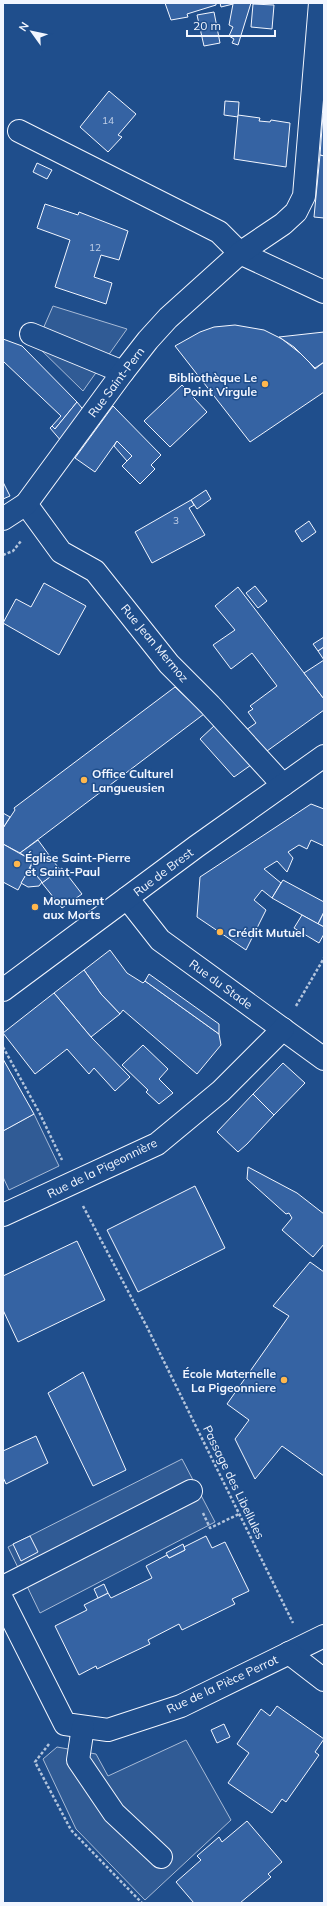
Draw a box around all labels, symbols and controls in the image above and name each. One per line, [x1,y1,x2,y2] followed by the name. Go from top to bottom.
[12,12,52,52] north arrow
[187,12,275,38] scale bar
[193,18,221,33] text: 20 m
[15,19,32,34] text: N
[102,114,114,127] house number: 14
[89,241,101,254] house number: 12
[85,344,147,420] street label: Rue Saint-Pern
[169,370,257,399] place label: Bibliothèque Le Point Virgule
[260,379,270,389] marker: Bibliothèque Le Point Virgule
[173,514,179,527] house number: 3
[118,601,192,685] street label: Rue Jean Mermoz
[92,766,173,795] place label: Office Culturel Langueusien
[79,775,89,785] marker: Office Culturel Langueusien
[130,845,196,899] street label: Rue de Brest
[25,850,131,879] place label: Église Saint-Pierre et Saint-Paul
[12,859,22,869] marker: Église Saint-Pierre et Saint-Paul
[43,893,105,922] place label: Monument aux Morts
[30,902,40,912] marker: Monument aux Morts
[228,925,305,940] place label: Crédit Mutuel
[215,927,225,937] marker: Crédit Mutuel
[186,956,256,1012] street label: Rue du Stade
[45,1135,159,1201] street label: Rue de la Pigeonnière
[183,1366,276,1395] place label: École Maternelle La Pigeonniere
[279,1375,289,1385] marker: École Maternelle La Pigeonniere
[200,1423,268,1541] street label: Passage des Libellules
[164,1652,280,1716] street label: Rue de la Pièce Perrot

